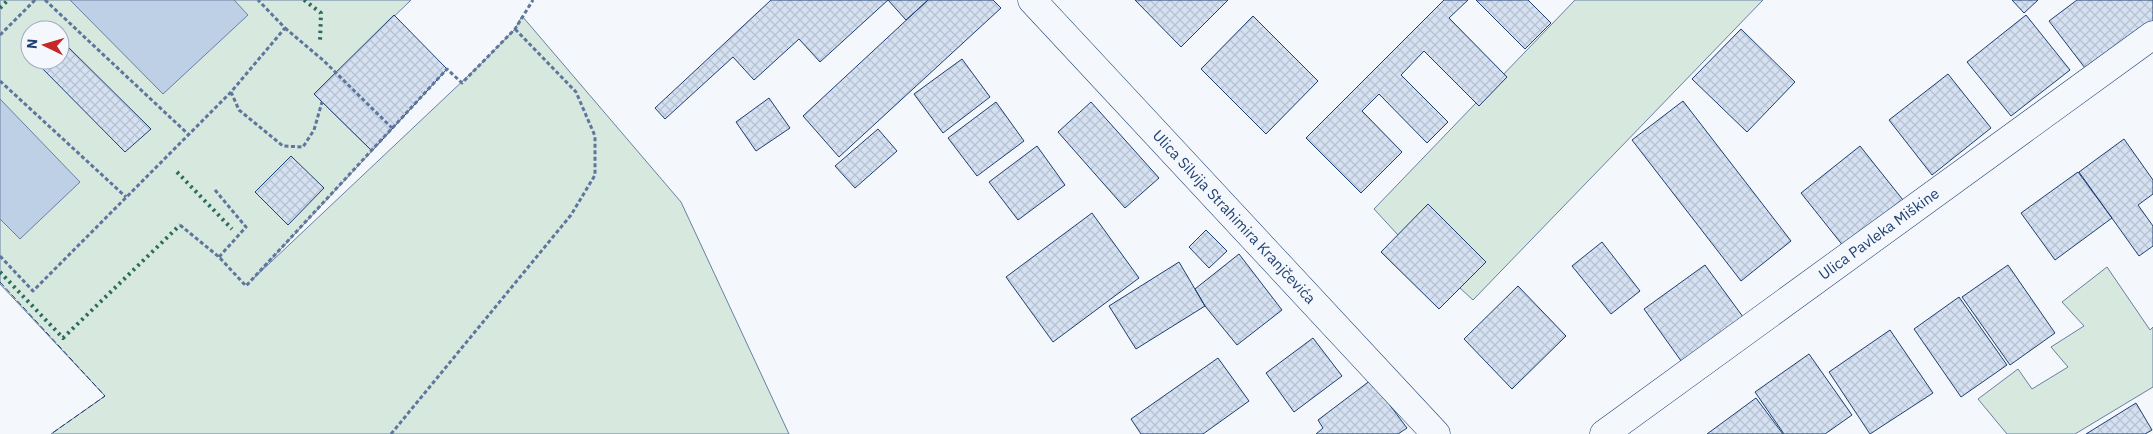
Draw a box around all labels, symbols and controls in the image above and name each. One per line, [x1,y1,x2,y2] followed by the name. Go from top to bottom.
[20,20,70,70] north arrow
[23,38,41,50] text: N
[1149,126,1320,308] street label: Ulica Silvija Strahimira Kranjčevića
[1815,183,1943,284] street label: Ulica Pavleka Miškine

